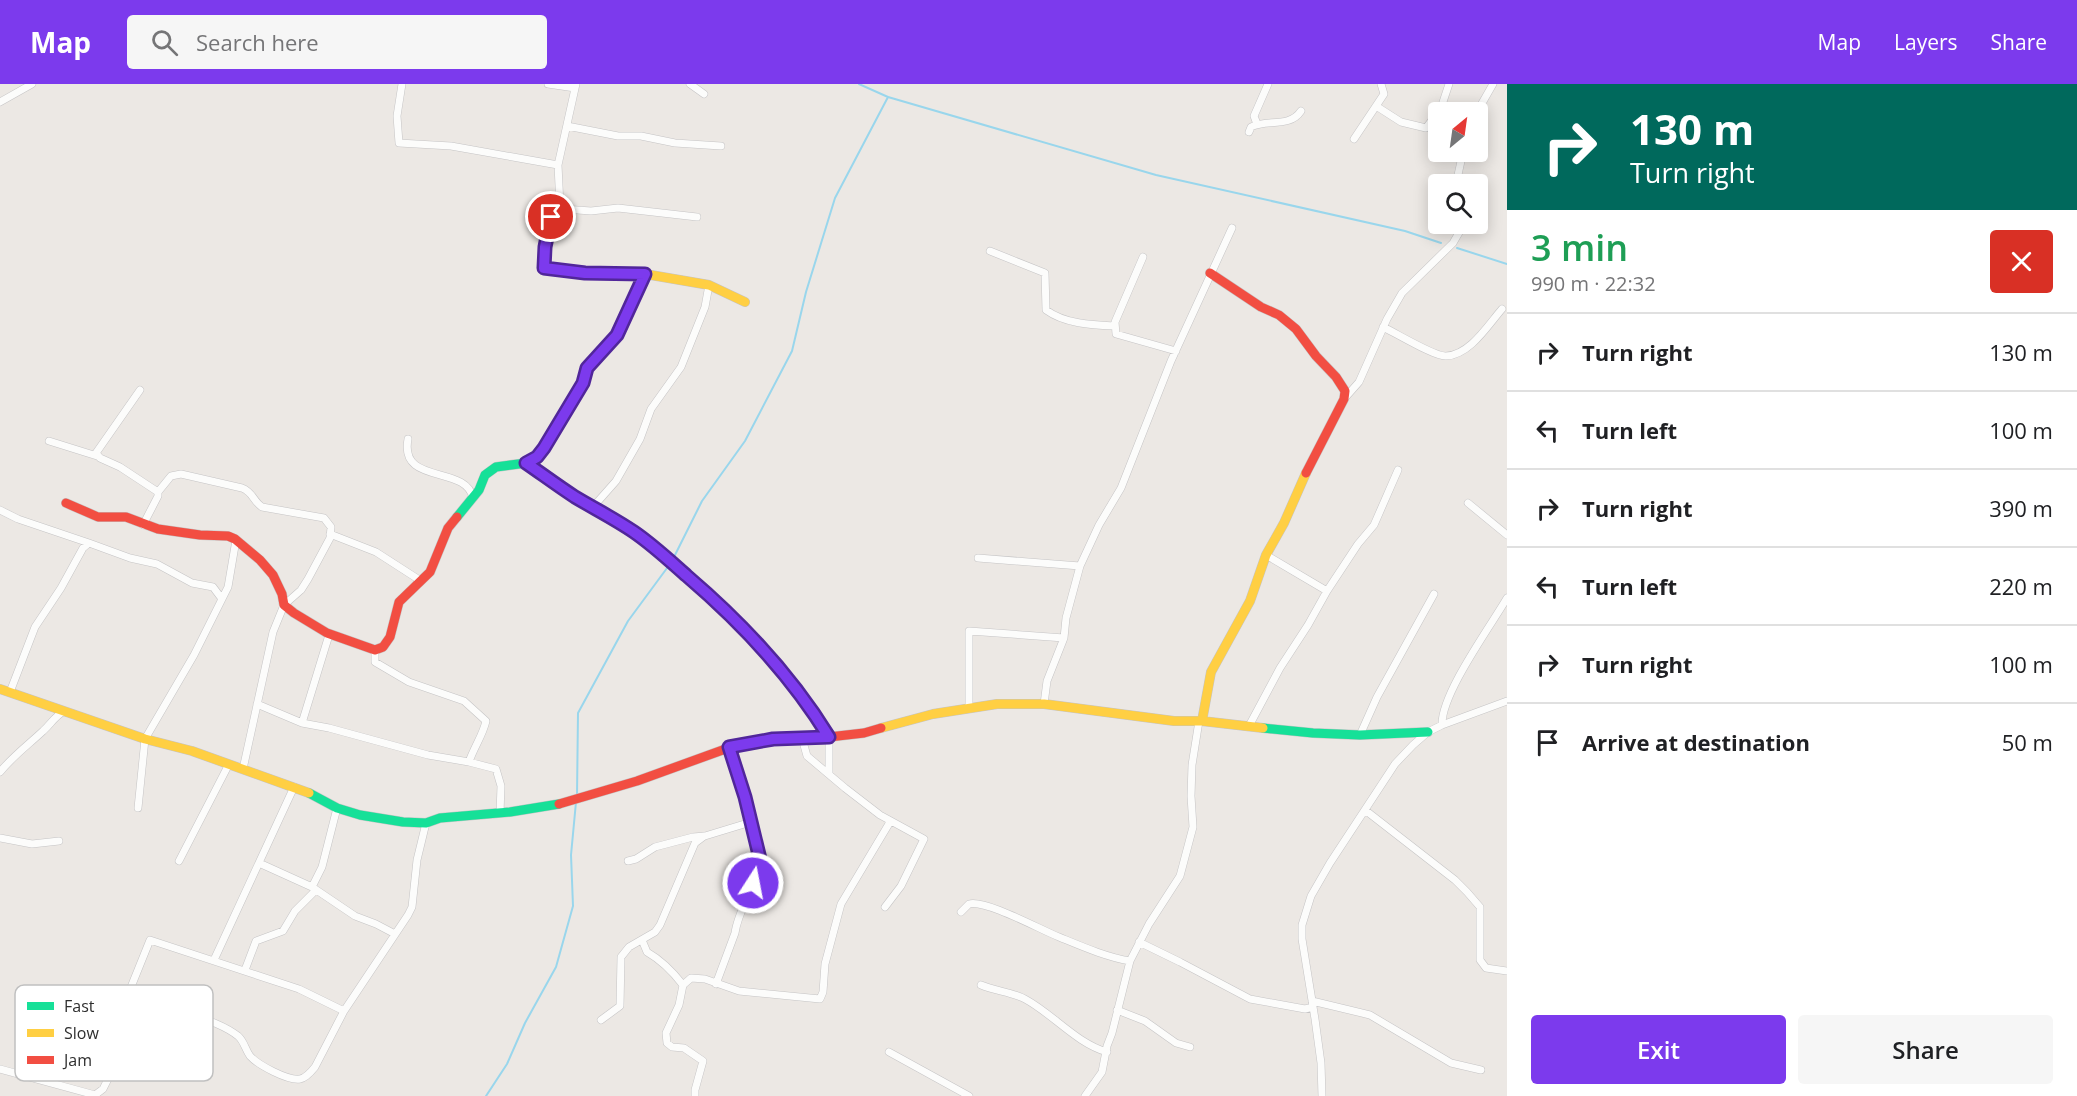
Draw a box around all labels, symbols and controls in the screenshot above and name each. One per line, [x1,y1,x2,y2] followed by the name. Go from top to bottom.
[127,15,547,69] search box
[30,23,91,61] text: Map
[148,26,181,59] icon: search
[196,27,319,57] text: Search here
[1818,28,1861,56] text: Map
[1894,28,1958,56] text: Layers
[1991,28,2047,56] text: Share
[1630,100,1754,157] text: 130 m
[1428,102,1488,162] north arrow
[1428,102,1488,234] map controls
[1531,108,1609,186] icon: right
[1630,154,1755,191] text: Turn right
[1428,174,1488,234] button: search
[525,191,576,242] pin
[534,200,567,233] icon: arrive
[1531,223,1628,272] text: 3 min
[1990,230,2053,293] button: close
[1531,270,1656,297] text: 990 m · 22:32
[1531,336,1564,369] icon: right
[1582,337,1693,367] text: Turn right
[1989,337,2053,367] text: 130 m
[1531,414,1564,447] icon: left
[1582,415,1677,445] text: Turn left
[1989,415,2053,445] text: 100 m
[1531,492,1564,525] icon: right
[1582,493,1693,523] text: Turn right
[1989,493,2053,523] text: 390 m
[1531,570,1564,603] icon: left
[1582,571,1677,601] text: Turn left
[1989,571,2053,601] text: 220 m
[1531,648,1564,681] icon: right
[1582,649,1693,679] text: Turn right
[1989,649,2053,679] text: 100 m
[1531,726,1564,759] icon: arrive
[1582,727,1810,757] text: Arrive at destination
[2002,727,2053,757] text: 50 m
[721,851,785,915] position arrow
[15,985,213,1081] legend
[64,995,95,1017] text: Fast
[1531,1015,1786,1084] button: Exit
[1798,1015,2053,1084] button: Share
[64,1022,99,1044] text: Slow
[62,1049,92,1071] text: Jam

